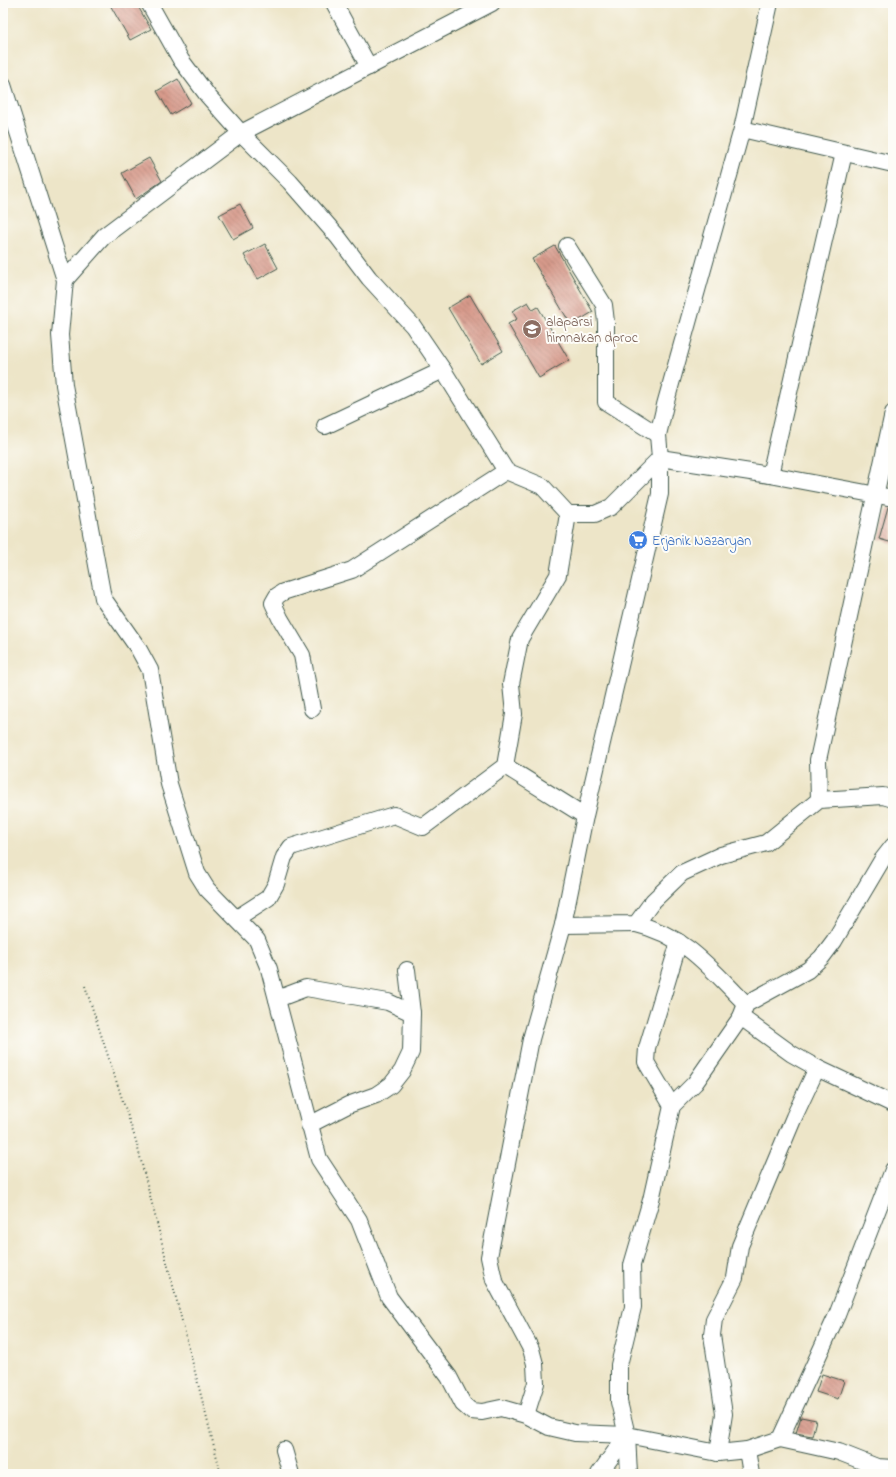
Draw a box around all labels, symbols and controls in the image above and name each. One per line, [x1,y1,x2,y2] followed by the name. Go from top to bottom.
[546,312,639,349] place label: alaparsi himnakan dproc
[521,318,543,340] school or university icon: alaparsi himnakan dproc
[627,529,649,551] supermarket icon: Erjanik Nazaryan
[652,531,751,553] place label: Erjanik Nazaryan

